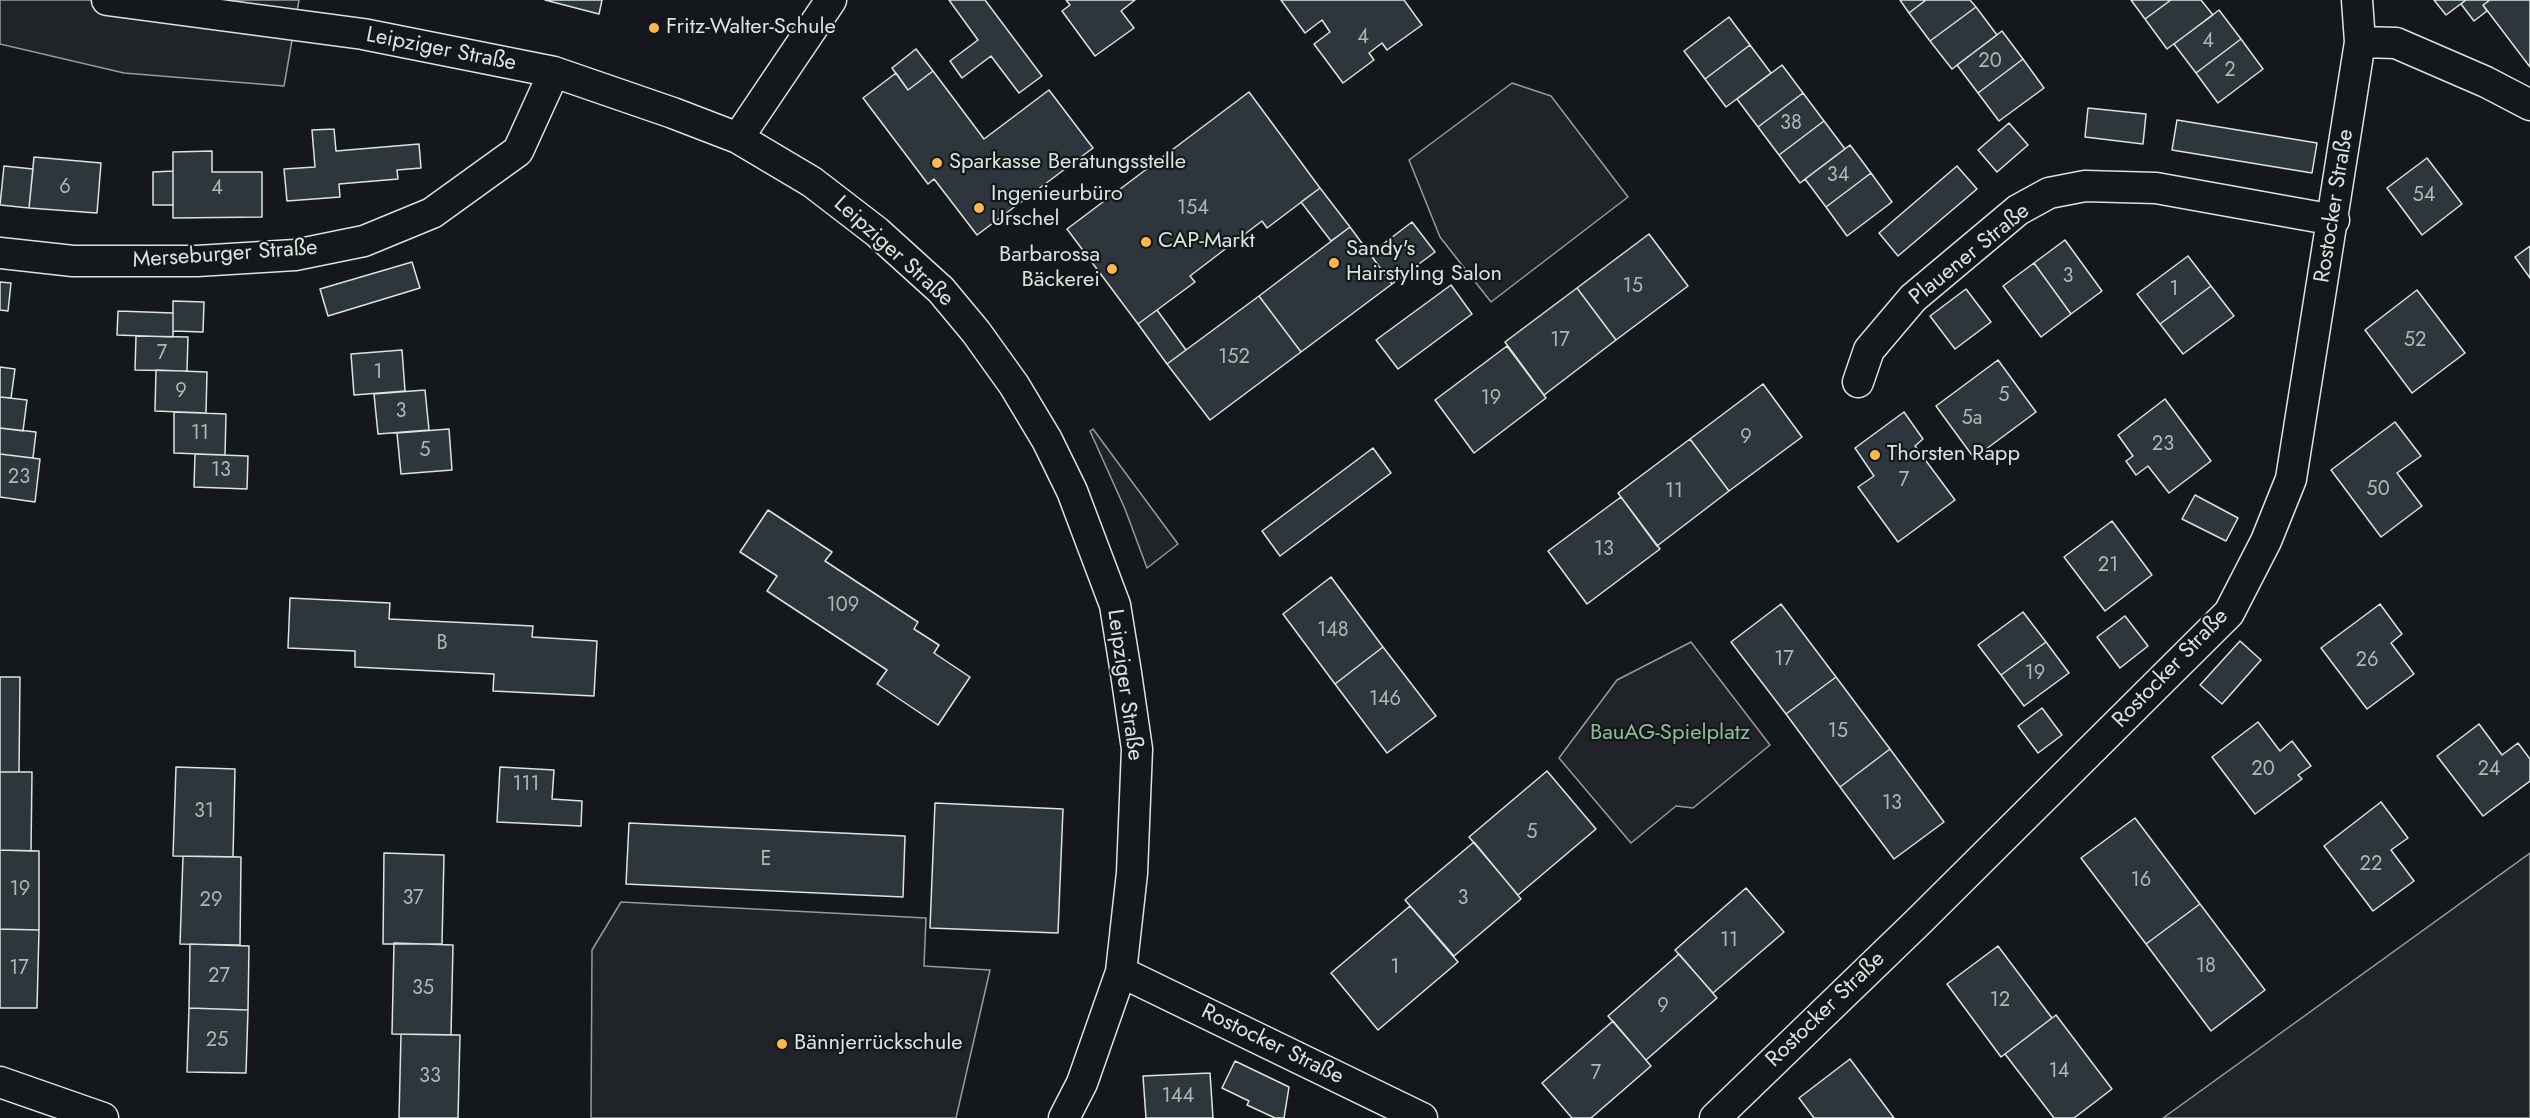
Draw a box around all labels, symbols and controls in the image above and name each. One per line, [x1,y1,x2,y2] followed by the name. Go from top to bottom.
[666,15,836,41] place label: Fritz-Walter-Schule
[647,21,661,35] marker: Fritz-Walter-Schule
[364,23,518,77] street label: Leipziger Straße
[1357,26,1369,50] house number: 4
[2202,30,2214,54] house number: 4
[1978,50,2002,74] house number: 20
[2224,59,2236,83] house number: 2
[1780,112,1802,136] house number: 38
[2310,127,2360,285] street label: Rostocker Straße
[949,150,1186,176] place label: Sparkasse Beratungsstelle
[930,156,944,170] marker: Sparkasse Beratungsstelle
[1827,164,1849,188] house number: 34
[59,176,71,200] house number: 6
[211,177,223,201] house number: 4
[991,182,1123,234] place label: Ingenieurbüro Urschel
[2413,184,2435,208] house number: 54
[828,191,958,313] street label: Leipziger Straße
[1177,197,1209,221] house number: 154
[1905,199,2035,311] street label: Plauener Straße
[972,201,986,215] marker: Ingenieurbüro Urschel
[1158,229,1255,255] place label: CAP-Markt
[132,235,318,275] street label: Merseburger Straße
[1139,235,1153,249] marker: CAP-Markt
[1346,237,1502,288] place label: Sandy's Hairstyling Salon
[999,243,1100,294] place label: Barbarossa Bäckerei
[1327,256,1341,270] marker: Sandy's Hairstyling Salon
[1105,262,1119,276] marker: Barbarossa Bäckerei
[2063,265,2073,289] house number: 3
[1623,275,1643,299] house number: 15
[2170,278,2178,302] house number: 1
[1550,329,1570,353] house number: 17
[2404,329,2426,353] house number: 52
[157,342,167,366] house number: 7
[1218,346,1250,370] house number: 152
[374,361,382,385] house number: 1
[175,380,187,404] house number: 9
[1998,384,2010,408] house number: 5
[1481,387,1501,411] house number: 19
[396,400,406,424] house number: 3
[1962,407,1982,431] house number: 5a
[191,422,209,446] house number: 11
[1740,426,1752,450] house number: 9
[2152,433,2174,457] house number: 23
[419,439,431,463] house number: 5
[1887,442,2020,468] place label: Thorsten Rapp
[1868,448,1882,462] marker: Thorsten Rapp
[211,459,231,483] house number: 13
[8,466,30,490] house number: 23
[1899,469,1909,493] house number: 7
[2366,478,2390,502] house number: 50
[1665,480,1683,504] house number: 11
[1594,538,1614,562] house number: 13
[2098,554,2118,578] house number: 21
[827,594,859,618] house number: 109
[2108,604,2234,734] street label: Rostocker Straße
[1100,608,1148,762] street label: Leipziger Straße
[1317,619,1349,643] house number: 148
[436,632,448,656] house number: B
[1774,648,1794,672] house number: 17
[2356,649,2378,673] house number: 26
[2025,662,2045,686] house number: 19
[1369,688,1401,712] house number: 146
[1828,720,1848,744] house number: 15
[1590,721,1750,747] park label: BauAG-Spielplatz
[2251,758,2275,782] house number: 20
[2477,758,2501,782] house number: 24
[513,773,539,797] house number: 111
[1882,792,1902,816] house number: 13
[194,800,214,824] house number: 31
[1526,821,1538,845] house number: 5
[761,848,771,872] house number: E
[2360,853,2382,877] house number: 22
[2131,869,2151,893] house number: 16
[10,878,30,902] house number: 19
[402,887,424,911] house number: 37
[1458,887,1468,911] house number: 3
[200,889,222,913] house number: 29
[1720,929,1738,953] house number: 11
[1761,947,1891,1073] street label: Rostocker Straße
[2196,955,2216,979] house number: 18
[1391,956,1399,980] house number: 1
[9,957,29,981] house number: 17
[208,965,230,989] house number: 27
[412,977,434,1001] house number: 35
[1990,989,2010,1013] house number: 12
[1657,995,1669,1019] house number: 9
[1197,999,1347,1091] street label: Rostocker Straße
[206,1029,228,1053] house number: 25
[794,1031,963,1057] place label: Bännjerrückschule
[775,1037,789,1051] marker: Bännjerrückschule
[2049,1060,2069,1084] house number: 14
[1591,1062,1601,1086] house number: 7
[419,1065,441,1089] house number: 33
[1162,1085,1194,1109] house number: 144

